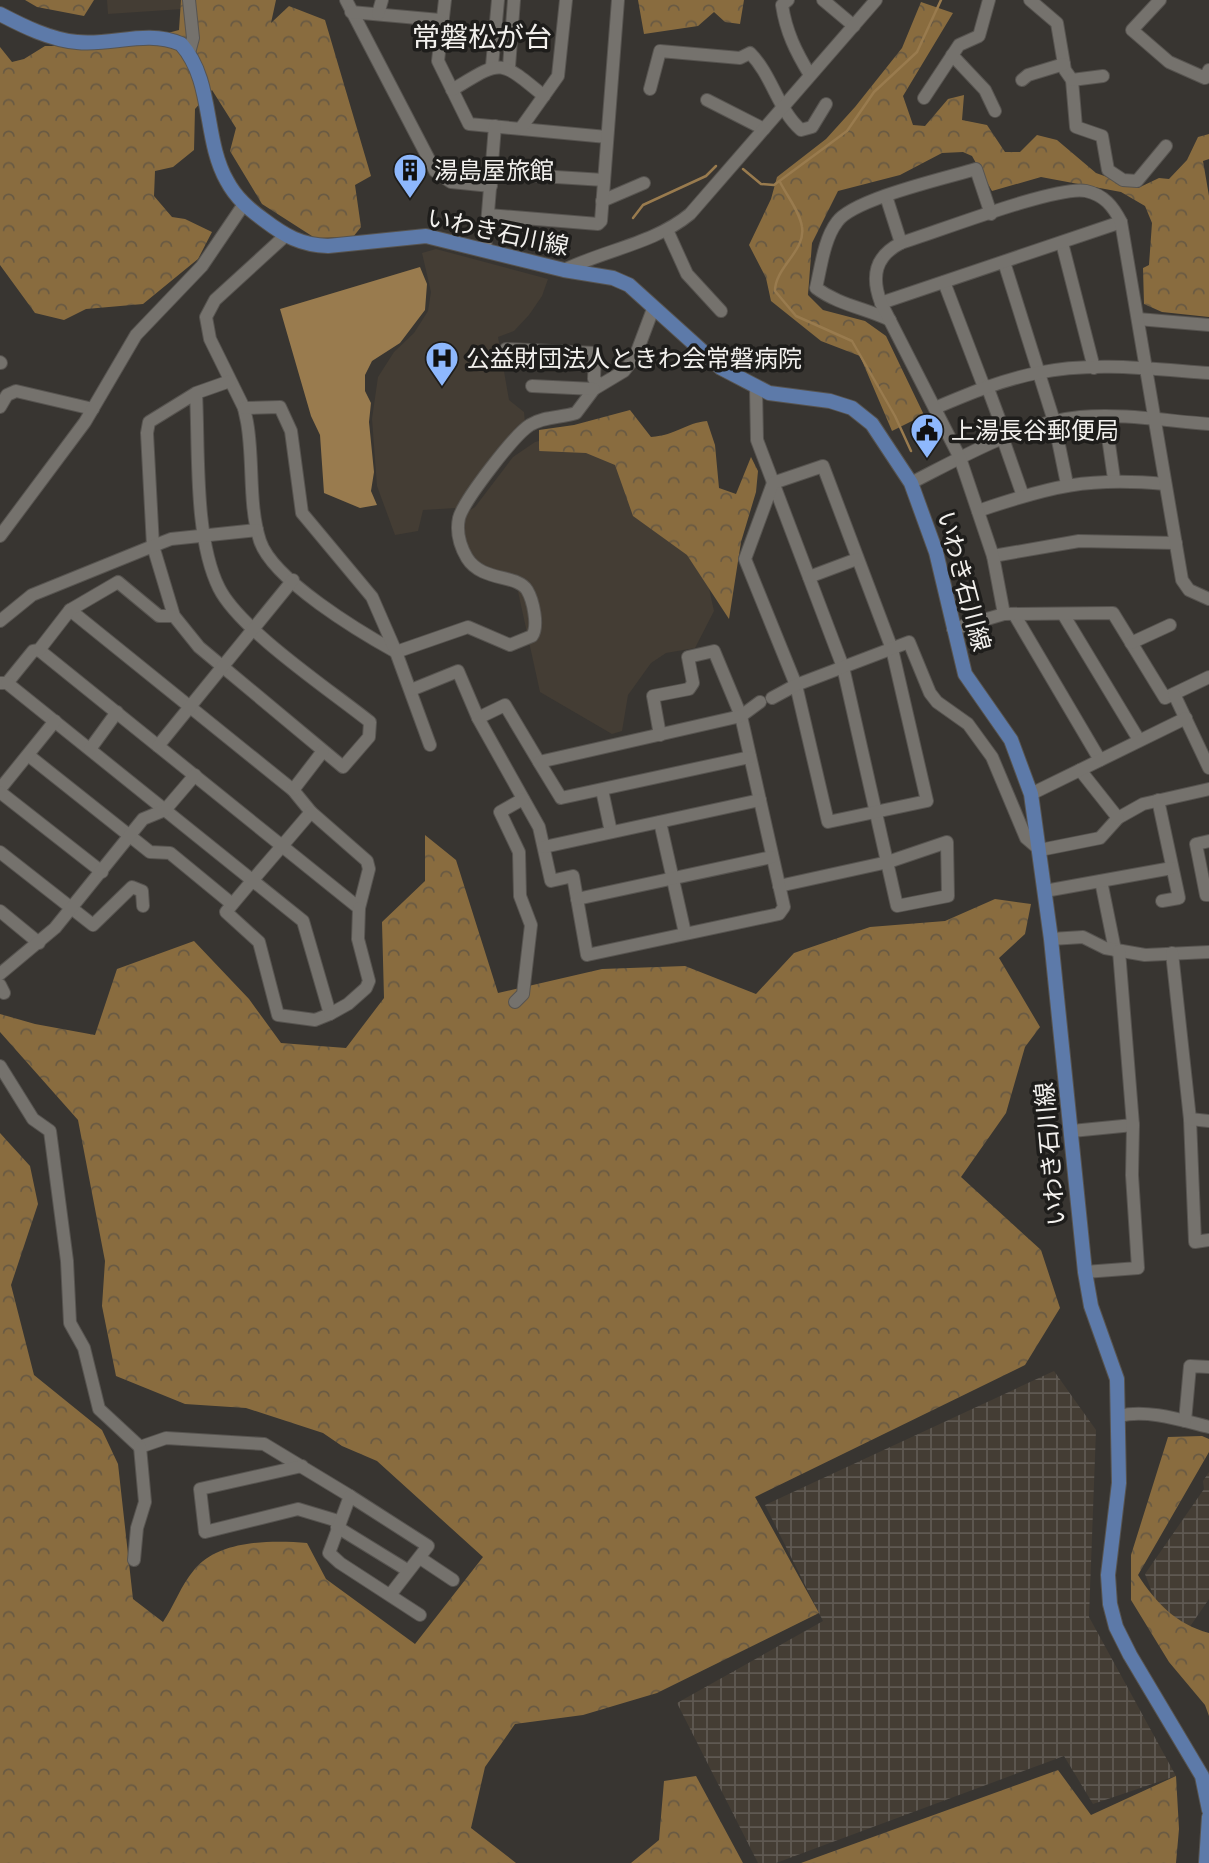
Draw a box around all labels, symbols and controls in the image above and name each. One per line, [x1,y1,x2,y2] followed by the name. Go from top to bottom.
[412,19,552,55] district label: 常磐松が台
[391,151,429,200] building icon: 湯島屋旅館
[434,155,554,186] place label: 湯島屋旅館
[424,202,572,262] street label: いわき石川線
[423,339,461,388] hospital icon: 公益財団法人ときわ会常磐病院
[466,343,802,374] place label: 公益財団法人ときわ会常磐病院
[908,411,946,460] public building icon: 上湯長谷郵便局
[951,415,1119,446] place label: 上湯長谷郵便局
[930,507,998,655] street label: いわき石川線
[1028,1081,1072,1227] street label: いわき石川線

